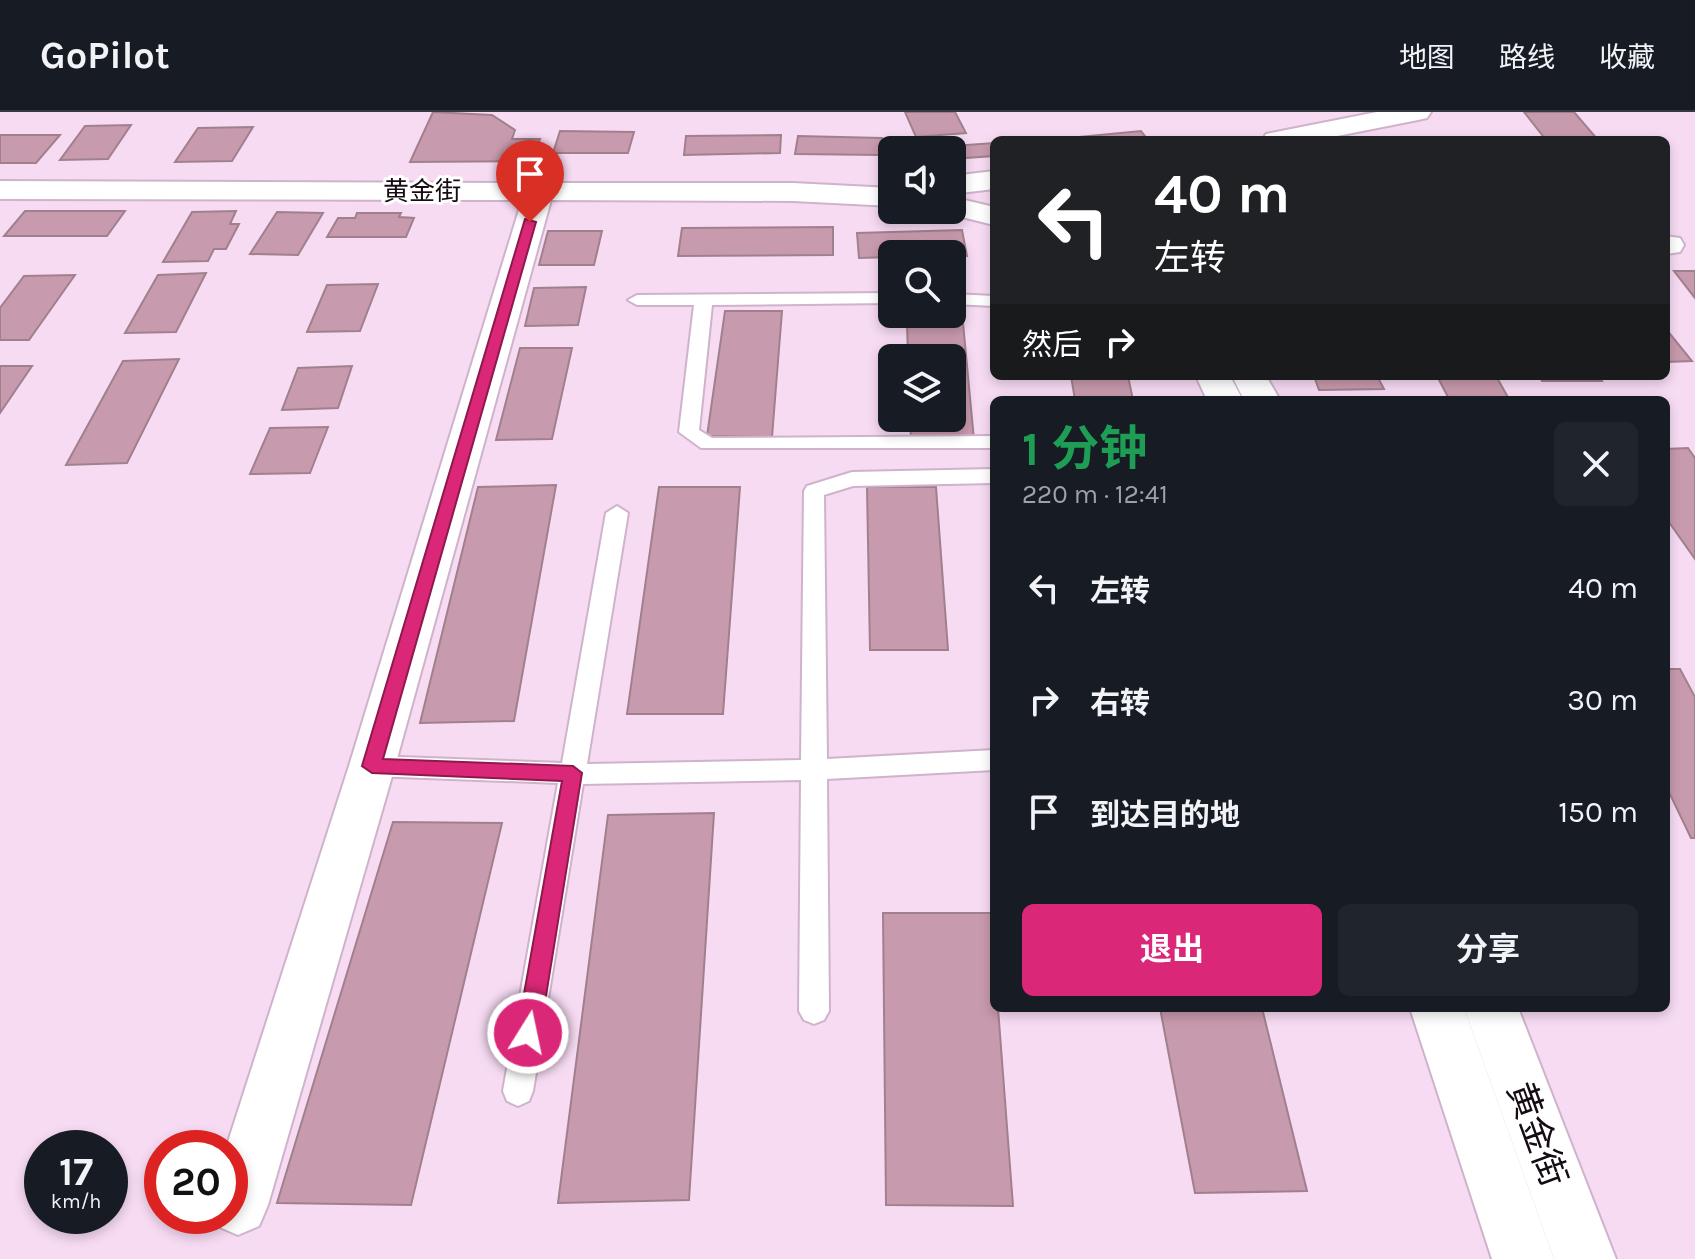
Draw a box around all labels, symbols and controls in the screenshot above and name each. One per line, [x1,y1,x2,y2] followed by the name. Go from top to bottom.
[40,33,170,78] text: GoPilot
[1399,41,1455,74] text: 地图
[1499,41,1555,74] text: 路线
[1599,41,1655,74] text: 收藏
[878,136,966,432] map controls
[878,136,966,224] button: sound
[496,140,564,222] pin
[508,152,552,196] icon: arrive
[1154,161,1290,226] text: 40 m
[1022,168,1126,272] icon: left
[383,176,461,207] street label: 黄金街
[1154,237,1226,279] text: 左转
[878,240,966,328] button: search
[1098,320,1142,364] icon: right
[1022,327,1082,363] text: 然后
[878,344,966,432] button: layers
[1022,421,1147,477] text: 1 分钟
[1554,422,1638,506] button: close
[1022,479,1168,510] text: 220 m · 12:41
[1022,566,1066,610] icon: left
[1568,570,1638,606] text: 40 m
[1090,573,1150,609] text: 左转
[1022,678,1066,722] icon: right
[1567,682,1638,718] text: 30 m
[1090,685,1150,721] text: 右转
[1022,790,1066,834] icon: arrive
[1558,794,1638,830] text: 150 m
[1090,797,1240,833] text: 到达目的地
[1022,904,1322,996] button: 退出
[1338,904,1638,996] button: 分享
[486,991,570,1075] position arrow
[1499,1076,1575,1192] street label: 黄金街
[144,1130,248,1234] speed limit sign: 20
[59,1148,93,1195] text: 17
[51,1190,101,1213] text: km/h

